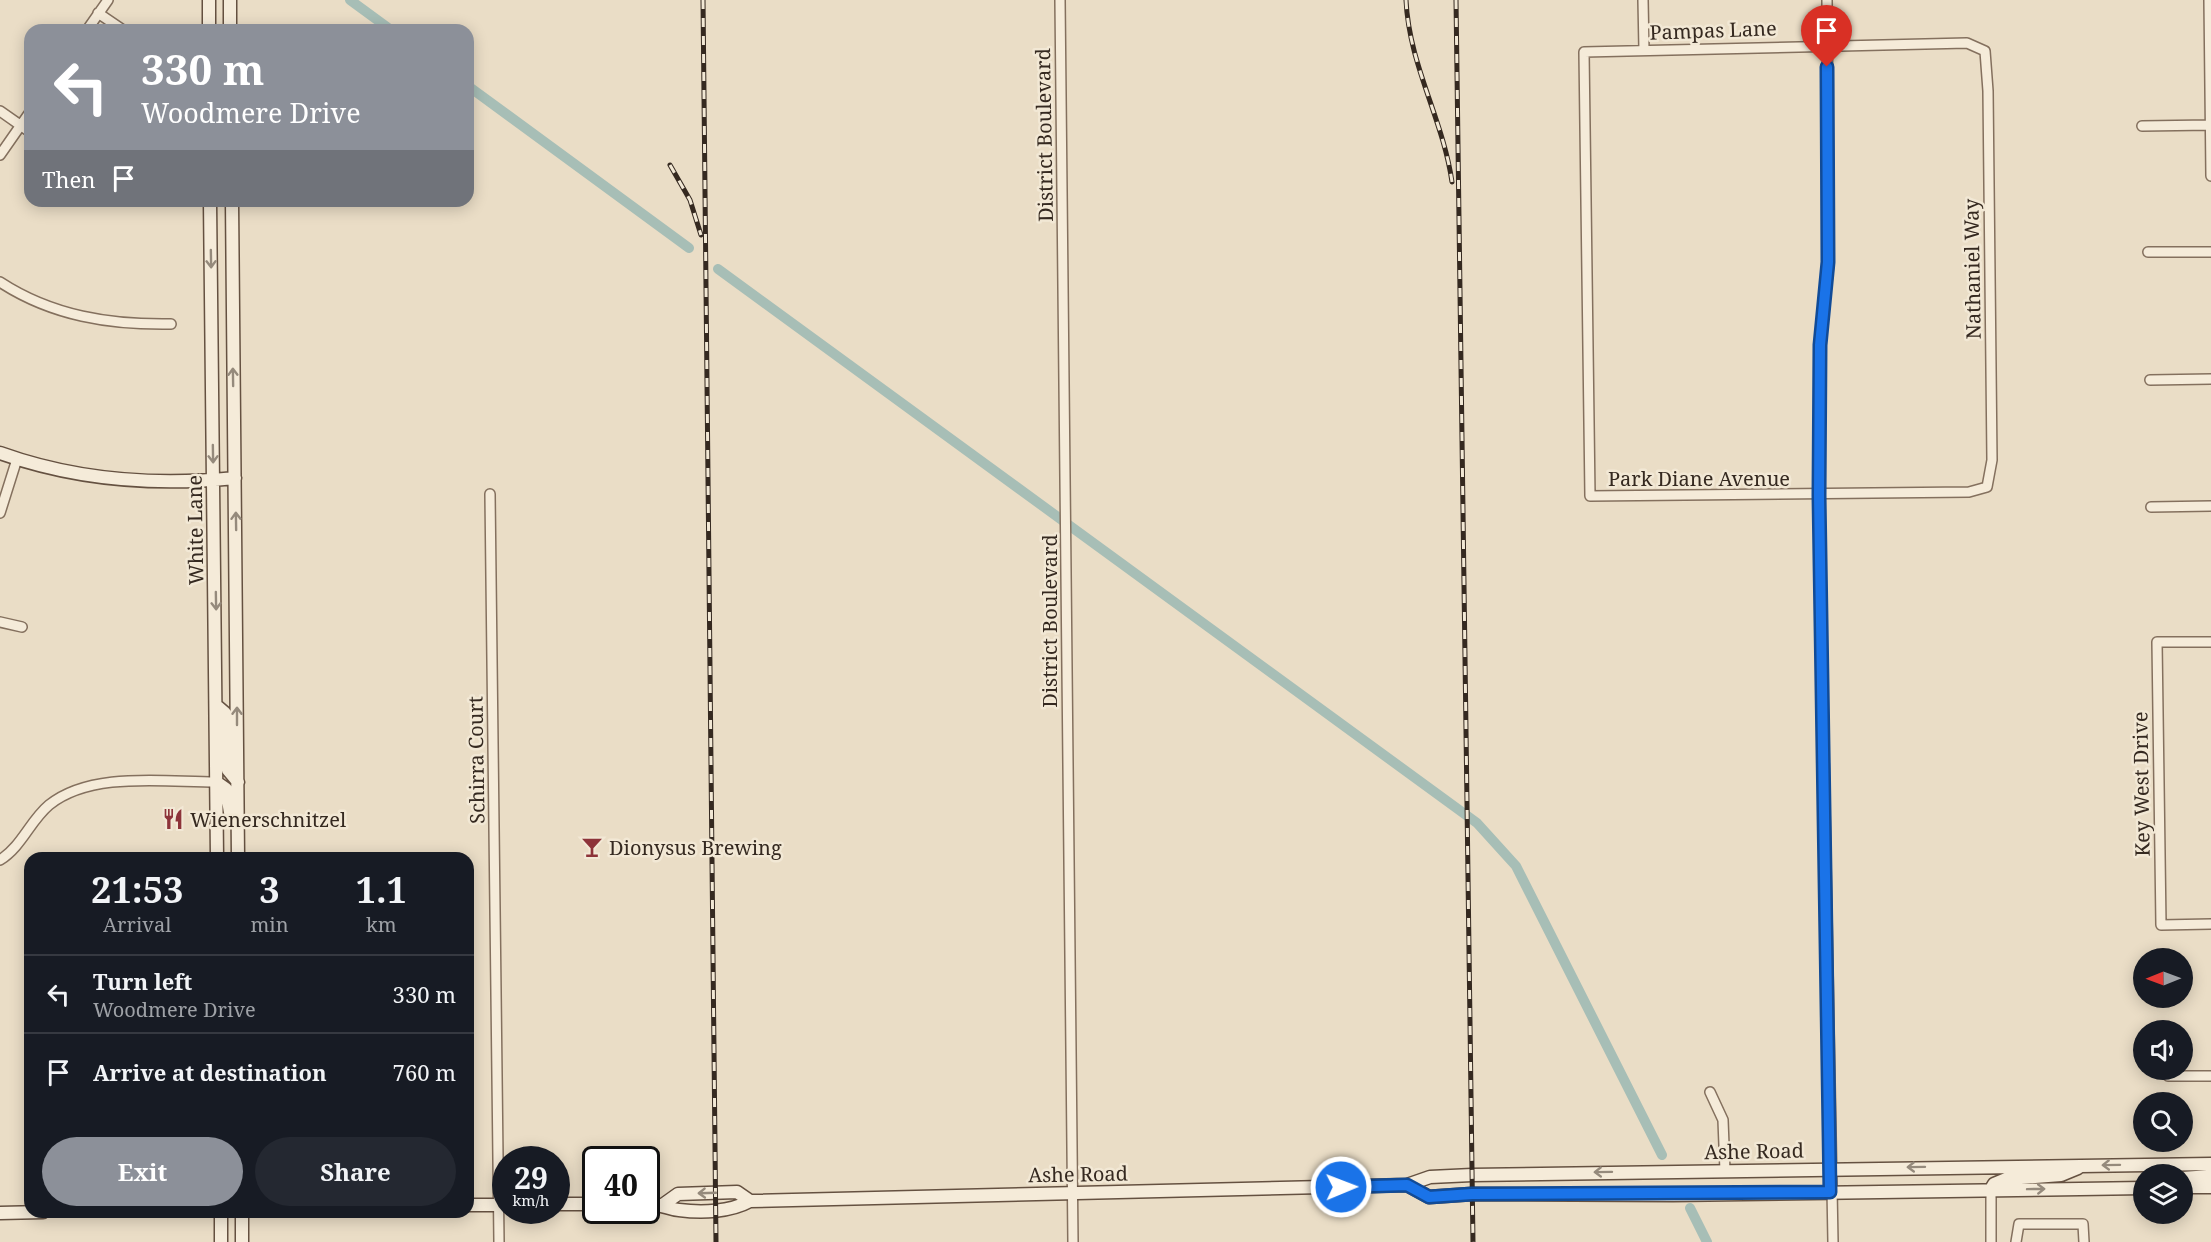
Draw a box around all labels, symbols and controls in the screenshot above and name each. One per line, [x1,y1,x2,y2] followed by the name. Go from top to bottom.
[1801,5,1852,67] pin
[1649,14,1777,46] street label: Pampas Lane
[1810,14,1843,47] icon: arrive
[141,40,265,97] text: 330 m
[42,48,120,126] icon: left
[1029,48,1059,222] street label: District Boulevard
[141,94,361,131] text: Woodmere Drive
[107,162,140,195] icon: arrive
[42,164,95,194] text: Then
[1957,198,1987,340] street label: Nathaniel Way
[205,249,217,269] one-way arrow
[228,368,239,388] one-way arrow
[207,444,219,464] one-way arrow
[1608,465,1790,492] street label: Park Diane Avenue
[181,475,209,585] street label: White Lane
[230,511,241,531] one-way arrow
[1036,534,1063,708] street label: District Boulevard
[210,591,222,611] one-way arrow
[461,696,491,824] street label: Schirra Court
[231,706,243,726] one-way arrow
[2126,711,2156,857] street label: Key West Drive
[190,806,346,833] place label: Wienerschnitzel
[161,807,185,831] restaurant icon: Wienerschnitzel
[609,834,782,861] place label: Dionysus Brewing
[580,835,604,859] bar icon: Dionysus Brewing
[91,865,183,914] text: 21:53
[259,865,280,914] text: 3
[356,865,407,914] text: 1.1
[103,911,171,938] text: Arrival
[250,911,289,938] text: min
[366,911,397,938] text: km
[2133,948,2193,1008] north arrow
[2133,948,2193,1224] map controls
[93,966,192,996] text: Turn left
[42,978,75,1011] icon: left
[393,979,456,1009] text: 330 m
[93,996,256,1023] text: Woodmere Drive
[2133,1020,2193,1080] button: sound
[42,1056,75,1089] icon: arrive
[93,1057,327,1087] text: Arrive at destination
[393,1057,456,1087] text: 760 m
[2133,1092,2193,1152] button: search
[42,1137,243,1206] button: Exit
[255,1137,456,1206] button: Share
[1704,1137,1804,1165] street label: Ashe Road
[582,1146,660,1224] speed limit sign: 40
[1309,1155,1373,1219] position arrow
[514,1157,548,1198] text: 29
[2101,1159,2121,1171] one-way arrow
[1028,1160,1128,1188] street label: Ashe Road
[1906,1161,1926,1173] one-way arrow
[2133,1164,2193,1224] button: layers
[1593,1166,1613,1178] one-way arrow
[2026,1183,2046,1195] one-way arrow
[697,1187,717,1198] one-way arrow
[513,1190,549,1210] text: km/h

